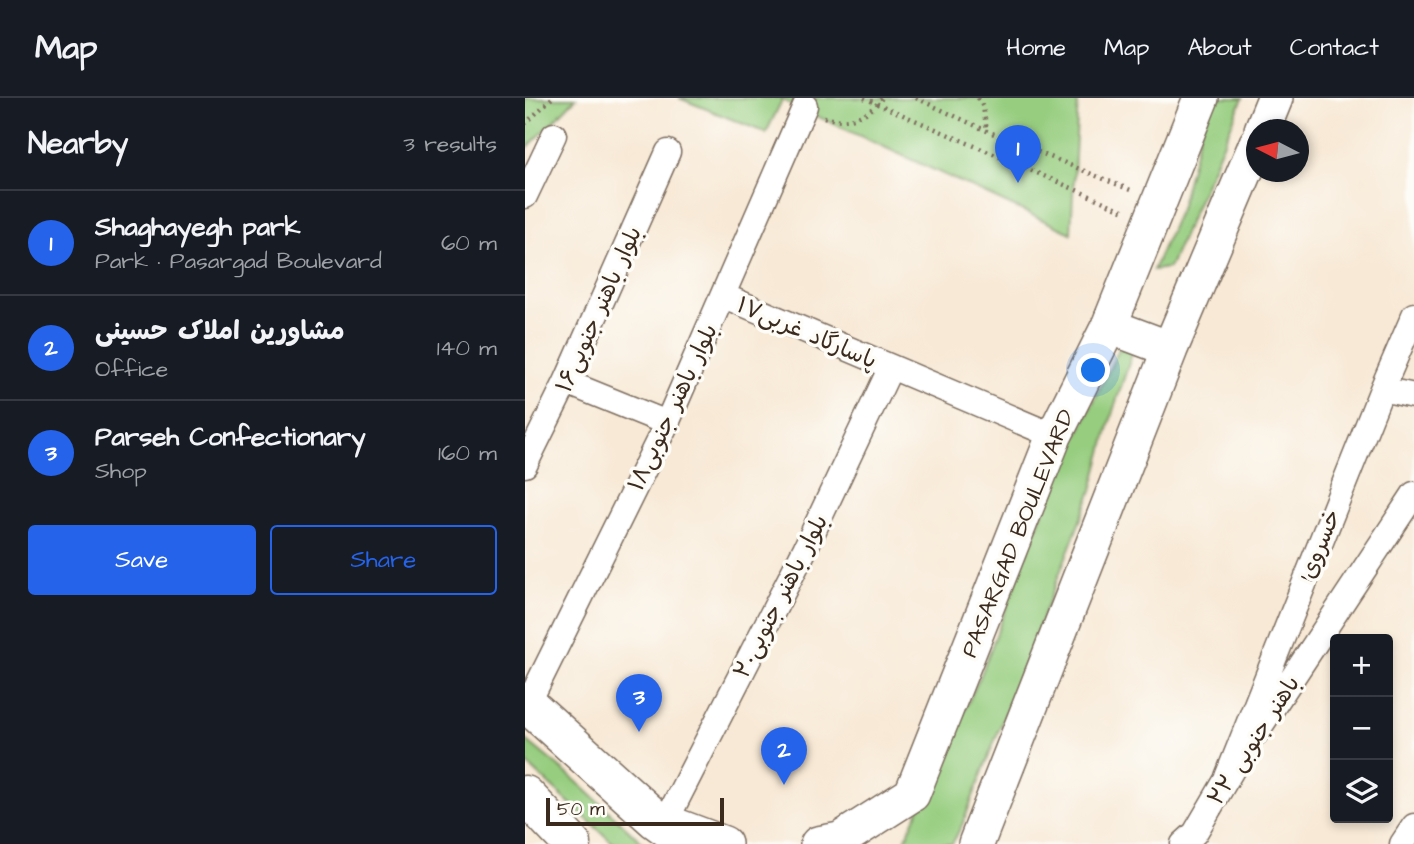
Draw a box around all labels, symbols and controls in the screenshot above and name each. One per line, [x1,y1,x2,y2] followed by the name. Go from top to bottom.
[35,25,97,71] text: Map
[1006,31,1066,65] text: Home
[1104,31,1149,65] text: Map
[1187,31,1252,65] text: About
[1290,31,1379,65] text: Contact
[1246,119,1309,182] north arrow
[28,123,128,165] text: Nearby
[995,125,1041,183] pin: 1
[403,128,497,160] text: 3 results
[95,209,300,245] text: Shaghayegh park
[548,221,650,398] street label: بلوار باهنر جنوبی۱۶
[50,227,52,259] text: 1
[441,227,497,259] text: 60 m
[95,245,382,277] text: Park · Pasargad Boulevard
[732,289,882,377] street label: ۱۷پاسارگاد غربی
[95,313,345,349] text: مشاورین املاک حسینی
[620,319,726,496] street label: ۱۸بلوار باهنر جنوبی
[44,332,58,364] text: 2
[437,332,497,364] text: 140 m
[95,353,168,385] text: Office
[1076,353,1110,387] your location
[953,405,1082,662] street label: PASARGAD BOULEVARD
[95,419,365,455] text: Parseh Confectionary
[45,437,57,469] text: 3
[438,437,497,469] text: 160 m
[95,455,147,487] text: Shop
[1291,505,1349,586] street label: خسروى1
[726,509,836,684] street label: بلوار باهنر جنوبی۲۰
[28,525,256,595] button: Save
[270,525,497,595] button: Share
[1330,634,1393,823] map controls
[1330,634,1393,697] button: +
[1200,669,1308,812] street label: ۲۲ باهنر جنوبی
[616,674,662,732] pin: 3
[1330,697,1393,760] button: −
[761,727,807,785] pin: 2
[1330,760,1393,823] button: layers
[546,795,725,827] scale bar
[557,796,605,823] text: 50 m

